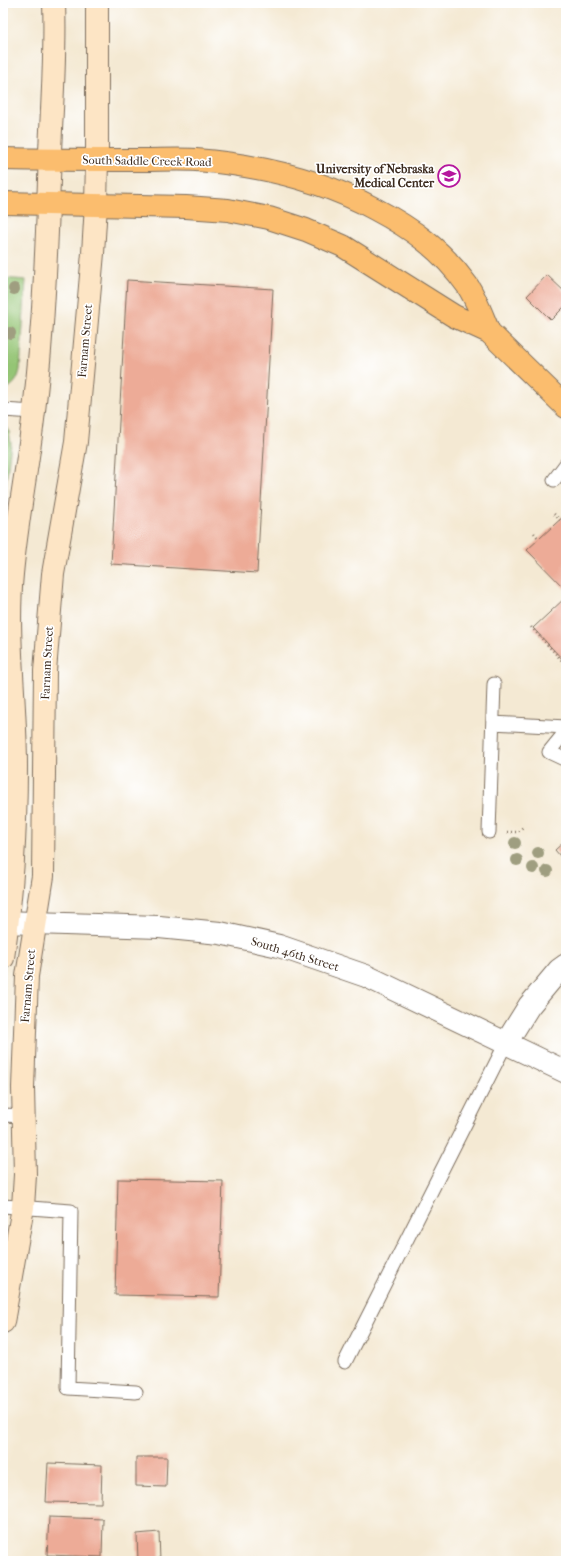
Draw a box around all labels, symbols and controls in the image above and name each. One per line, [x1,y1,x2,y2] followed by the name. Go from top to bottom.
[82,153,212,169] street label: South Saddle Creek Road
[315,162,435,190] place label: University of Nebraska Medical Center
[436,163,462,189] school or university icon: University of Nebraska Medical Center
[75,303,95,378] street label: Farnam Street
[38,625,56,700] street label: Farnam Street
[249,934,341,974] street label: South 46th Street
[18,948,38,1023] street label: Farnam Street

